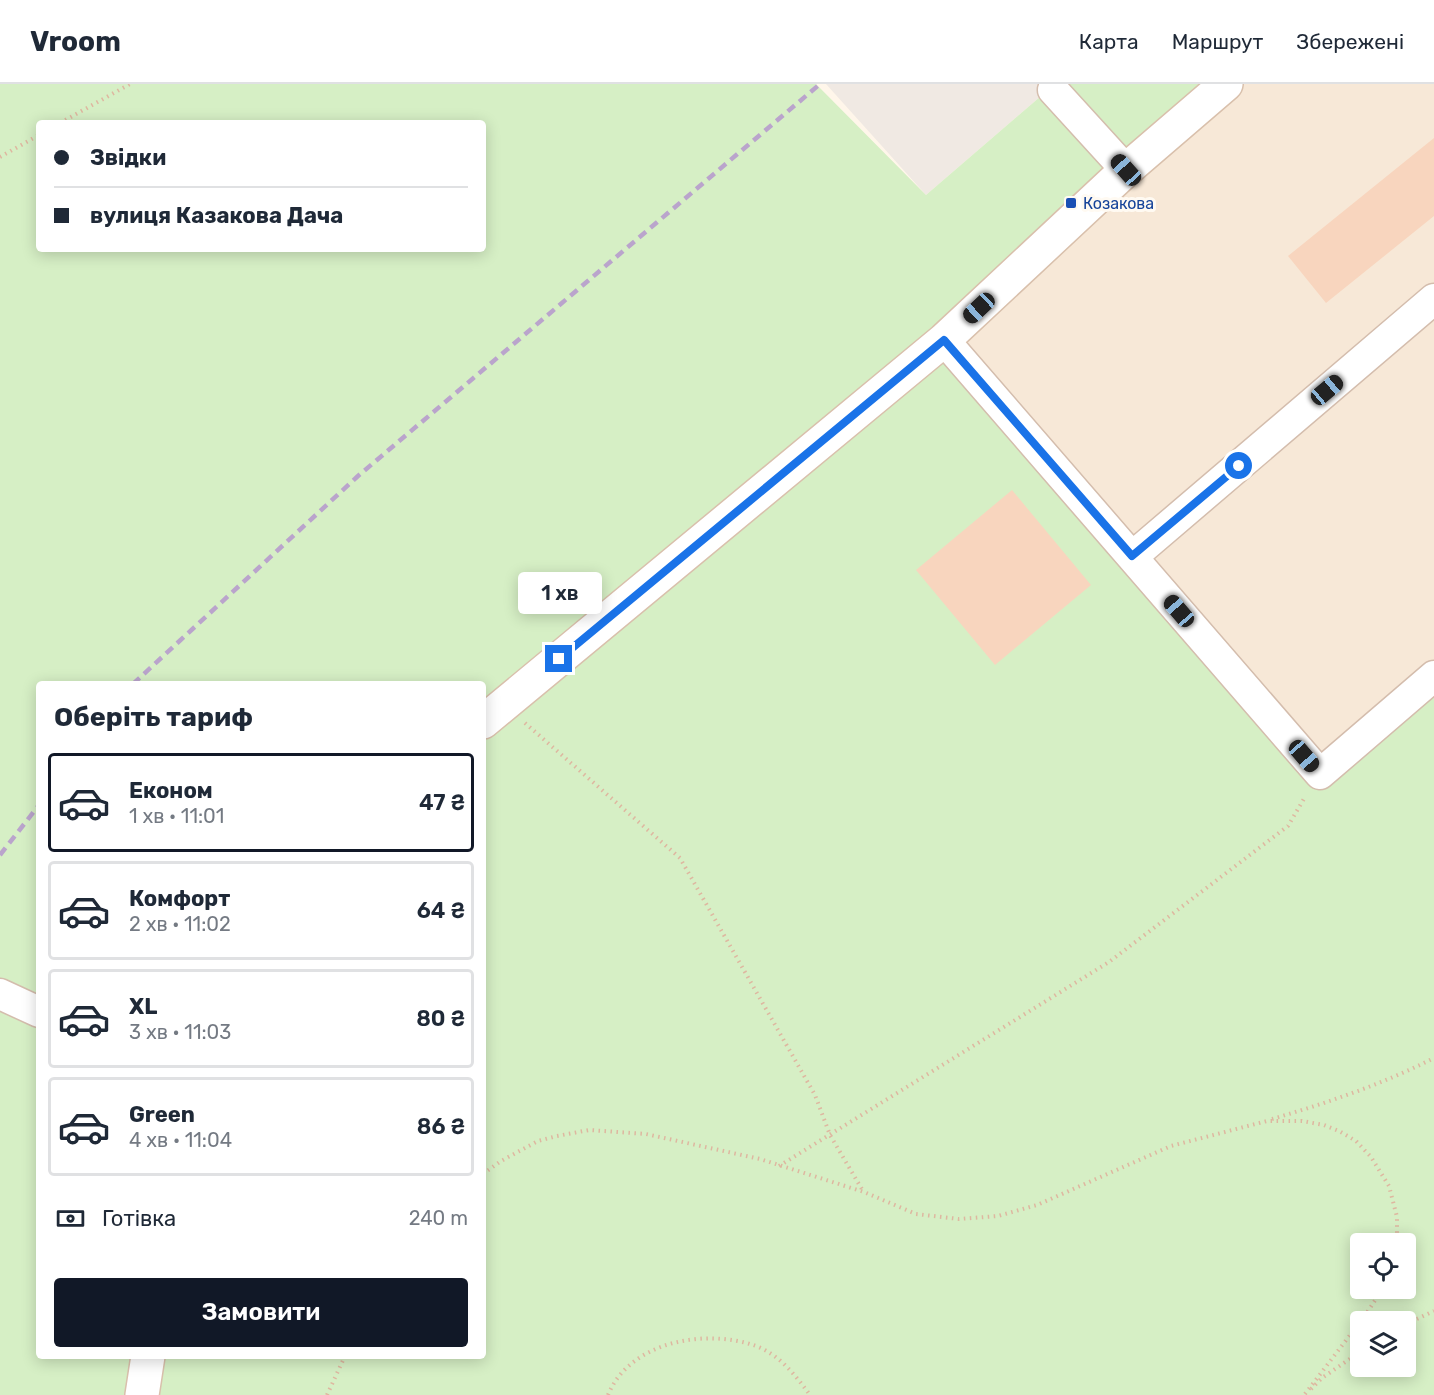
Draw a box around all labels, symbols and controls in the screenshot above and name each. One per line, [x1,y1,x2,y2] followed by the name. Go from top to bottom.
[30,25,121,58] text: Vroom
[1079,29,1139,54] text: Карта
[1172,29,1263,54] text: Маршрут
[1296,29,1404,54] text: Збережені
[90,144,166,171] text: Звідки
[1107,151,1145,189] car
[1083,194,1154,213] place label: Козакова
[1064,196,1078,210] marker: Козакова
[90,202,343,229] text: вулиця Казакова Дача
[960,289,998,327] car
[1307,372,1347,408] car
[1225,452,1252,479] route start
[517,572,601,614] callout: 1 хв
[541,581,579,605] text: 1 хв
[1160,592,1198,630] car
[545,645,572,672] route end
[54,701,253,733] text: Оберіть тариф
[1285,737,1323,775] car
[57,776,111,830] icon: car
[129,777,213,804] text: Економ
[419,789,465,816] text: 47 ₴
[129,804,224,828] text: 1 хв · 11:01
[57,884,111,938] icon: car
[129,885,230,912] text: Комфорт
[417,897,465,924] text: 64 ₴
[129,912,231,936] text: 2 хв · 11:02
[57,992,111,1046] icon: car
[129,993,157,1020] text: XL
[416,1005,465,1032] text: 80 ₴
[129,1020,231,1044] text: 3 хв · 11:03
[57,1100,111,1154] icon: car
[129,1101,195,1128] text: Green
[417,1113,465,1140] text: 86 ₴
[129,1128,232,1152] text: 4 хв · 11:04
[54,1202,87,1235] icon: cash
[102,1205,176,1232] text: Готівка
[409,1206,468,1230] text: 240 m
[1350,1233,1416,1377] map controls
[1350,1233,1416,1299] button: locate
[54,1278,468,1347] button: Замовити
[1350,1311,1416,1377] button: layers

